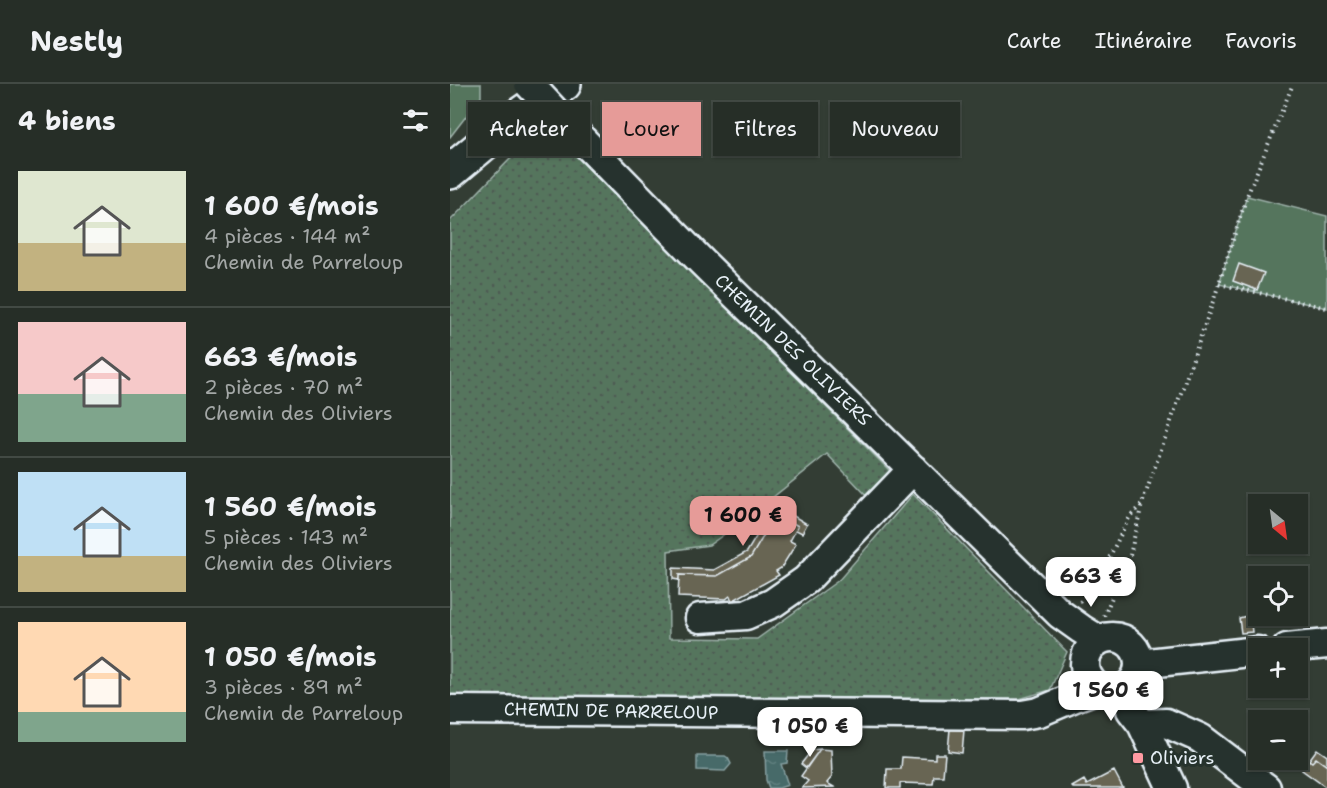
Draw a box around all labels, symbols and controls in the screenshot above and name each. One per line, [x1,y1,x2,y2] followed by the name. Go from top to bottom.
[30,22,123,60] text: Nestly
[1007,27,1062,55] text: Carte
[1095,27,1192,55] text: Itinéraire
[1225,27,1297,55] text: Favoris
[468,102,590,156] chip: Acheter
[602,102,701,156] chip: Louer
[713,102,818,156] chip: Filtres
[830,102,960,156] chip: Nouveau
[18,103,116,138] text: 4 biens
[399,104,432,137] icon: filters
[204,188,379,223] text: 1 600 €/mois
[66,195,138,267] icon: home
[204,223,371,249] text: 4 pièces · 144 m²
[204,249,403,275] text: Chemin de Parreloup
[710,269,876,431] street label: CHEMIN DES OLIVIERS
[204,339,357,374] text: 663 €/mois
[66,346,138,418] icon: home
[204,374,363,400] text: 2 pièces · 70 m²
[204,400,393,426] text: Chemin des Oliviers
[204,489,377,524] text: 1 560 €/mois
[1248,494,1308,554] north arrow
[1248,494,1308,770] map controls
[66,496,138,568] icon: home
[688,496,798,547] pin: 1 600 €
[704,502,782,528] text: 1 600 €
[204,524,368,550] text: 5 pièces · 143 m²
[204,550,393,576] text: Chemin des Oliviers
[1049,557,1133,608] pin: 663 €
[1060,563,1122,589] text: 663 €
[1248,566,1308,626] button: locate
[1248,638,1308,698] button: +
[204,639,377,674] text: 1 050 €/mois
[66,646,138,718] icon: home
[1056,671,1166,722] pin: 1 560 €
[204,674,363,700] text: 3 pièces · 89 m²
[1072,677,1150,703] text: 1 560 €
[504,697,718,725] street label: CHEMIN DE PARRELOUP
[204,700,403,726] text: Chemin de Parreloup
[755,707,865,758] pin: 1 050 €
[1248,710,1308,770] button: −
[771,713,849,739] text: 1 050 €
[1150,746,1214,770] place label: Oliviers
[1131,751,1145,765] marker: Oliviers

